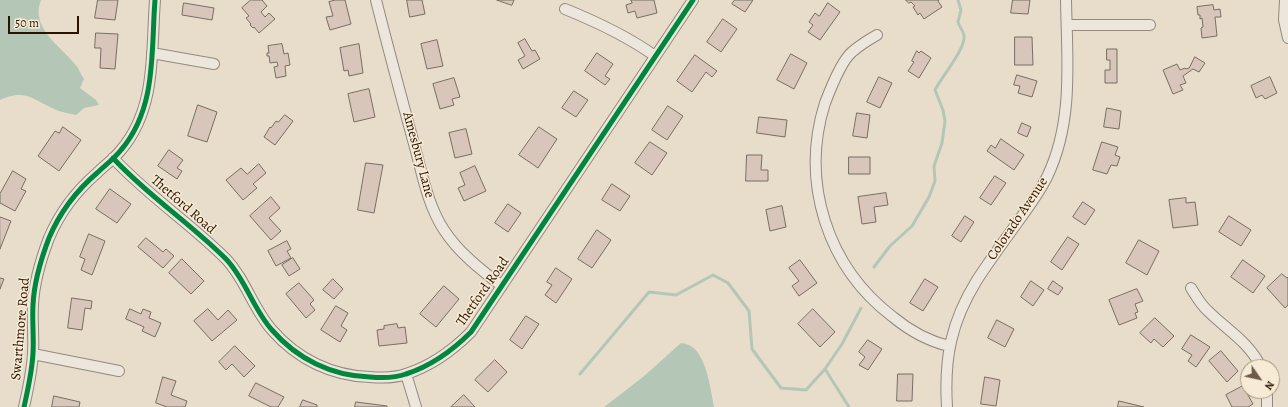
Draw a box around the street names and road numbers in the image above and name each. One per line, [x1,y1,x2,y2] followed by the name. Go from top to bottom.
[398,110,438,200] street label: Amesbury Lane
[147,172,219,238] street label: Thetford Road
[984,174,1052,264] street label: Colorado Avenue
[453,254,513,330] street label: Thetford Road
[8,277,34,381] street label: Swarthmore Road

